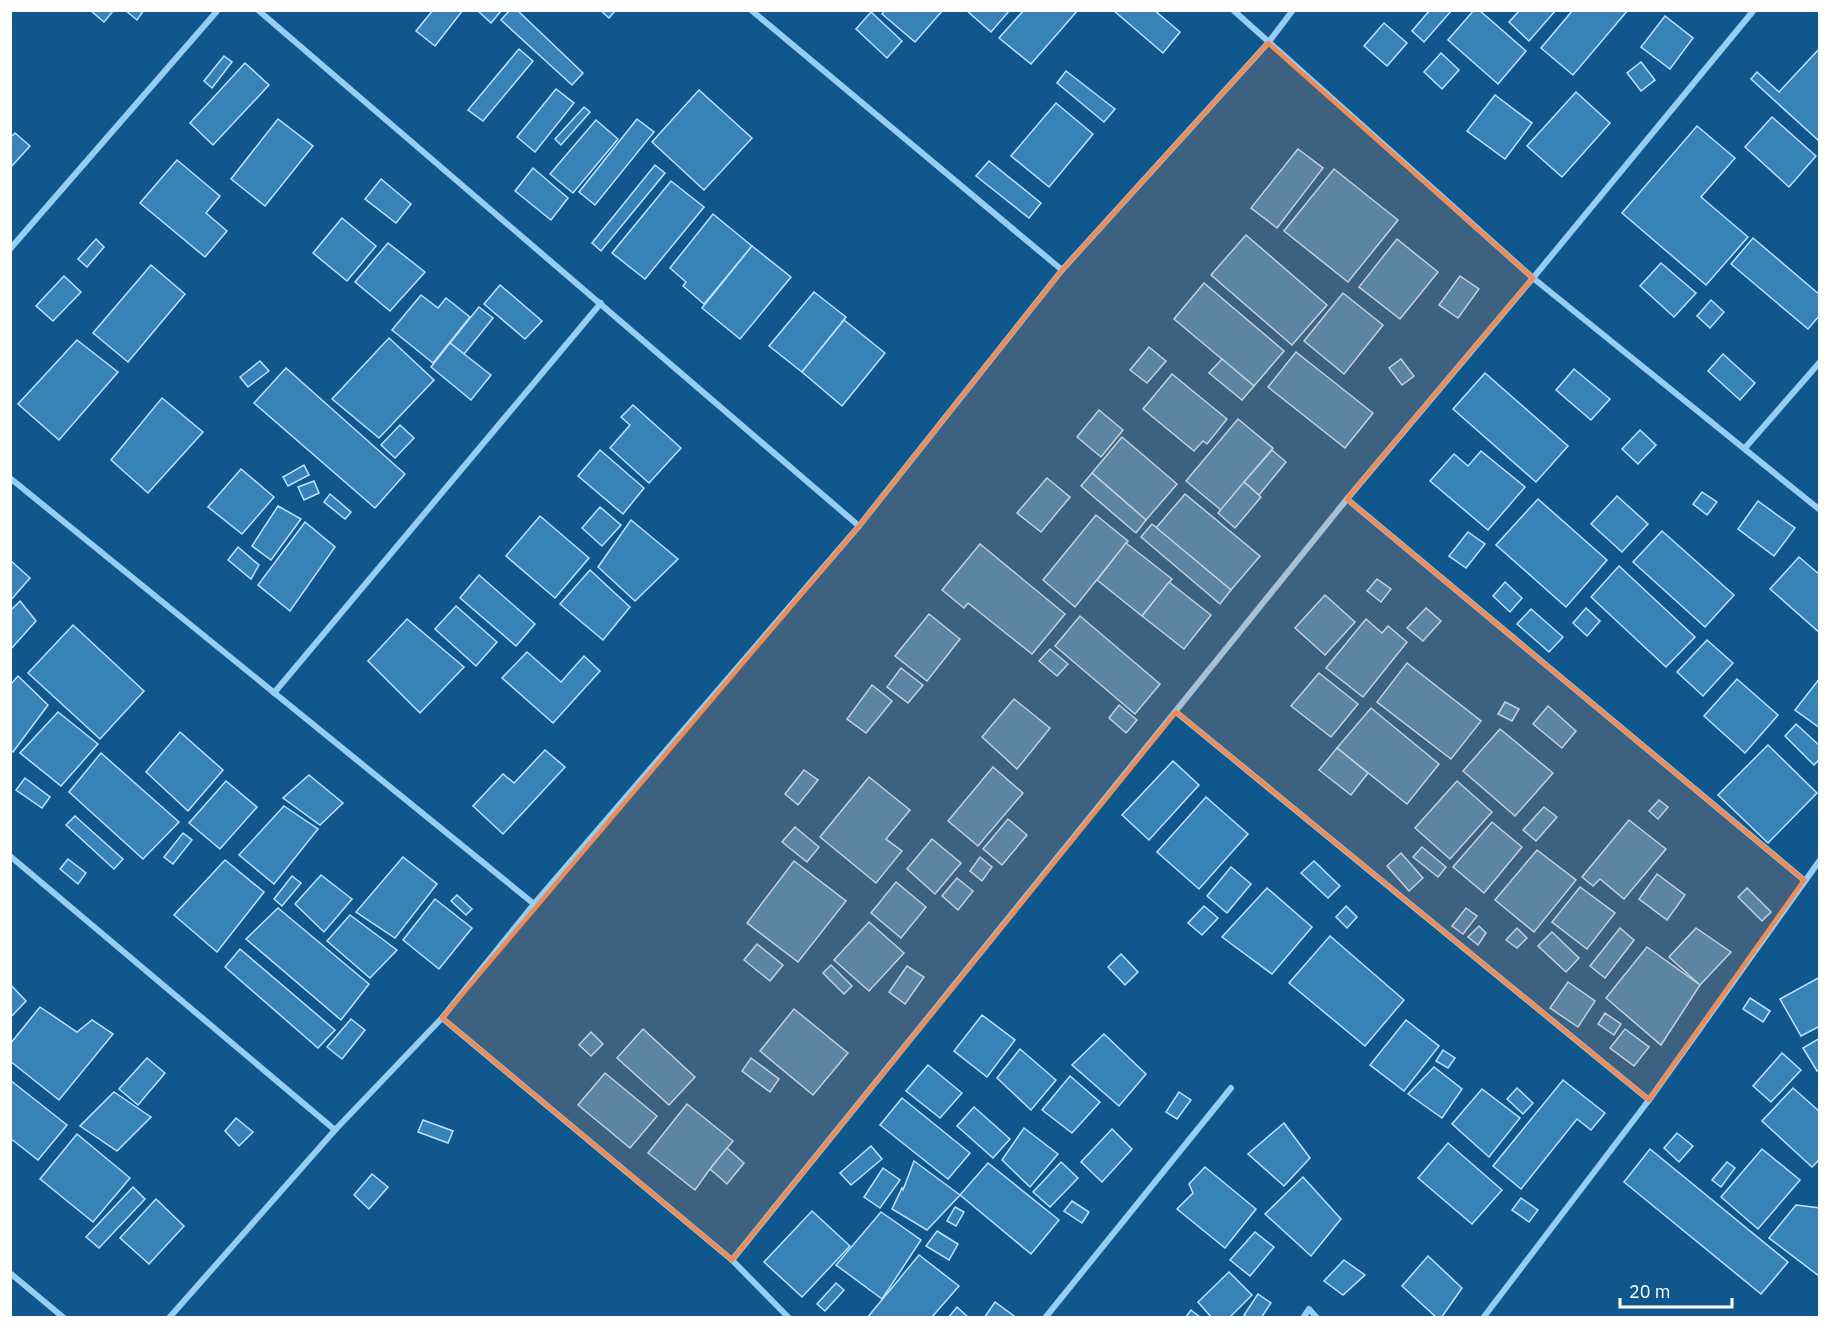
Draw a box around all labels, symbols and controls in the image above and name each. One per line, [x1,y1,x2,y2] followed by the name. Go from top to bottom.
[1620,1271,1732,1309] scale bar
[1629,1280,1671,1303] text: 20 m

